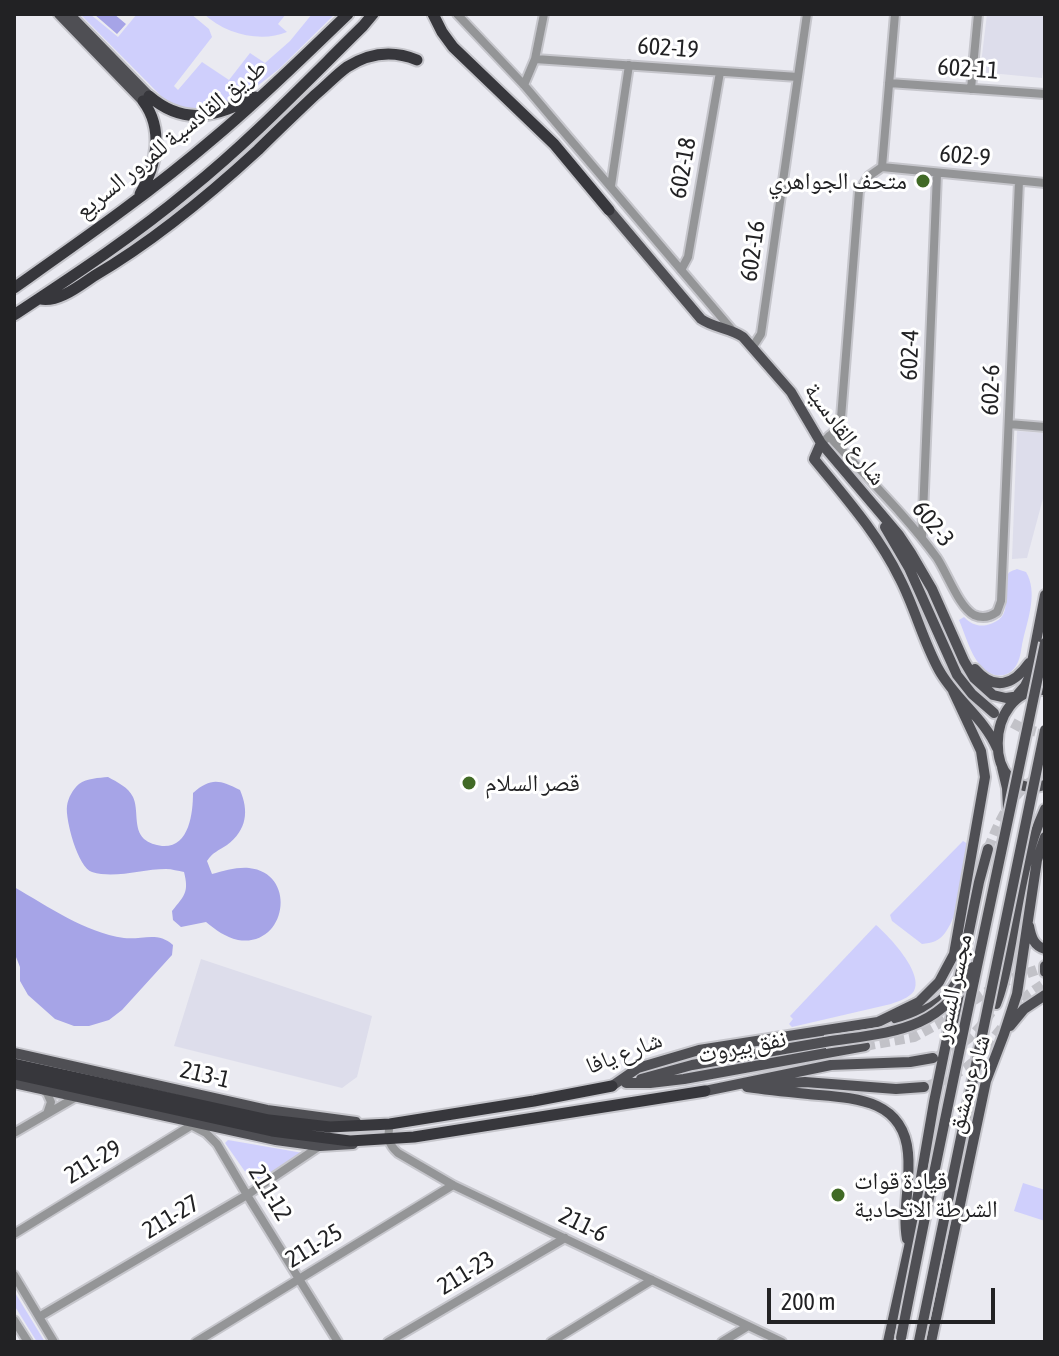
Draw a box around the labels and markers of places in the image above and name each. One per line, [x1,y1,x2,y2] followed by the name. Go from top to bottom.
[768,167,907,195] place label: متحف الجواهري
[914,172,932,190] marker: متحف الجواهري
[485,769,580,797] place label: قصر السلام
[460,774,478,792] marker: قصر السلام
[854,1167,998,1223] place label: قيادة قوات الشرطة الاتحادية
[829,1186,847,1204] marker: قيادة قوات الشرطة الاتحادية

